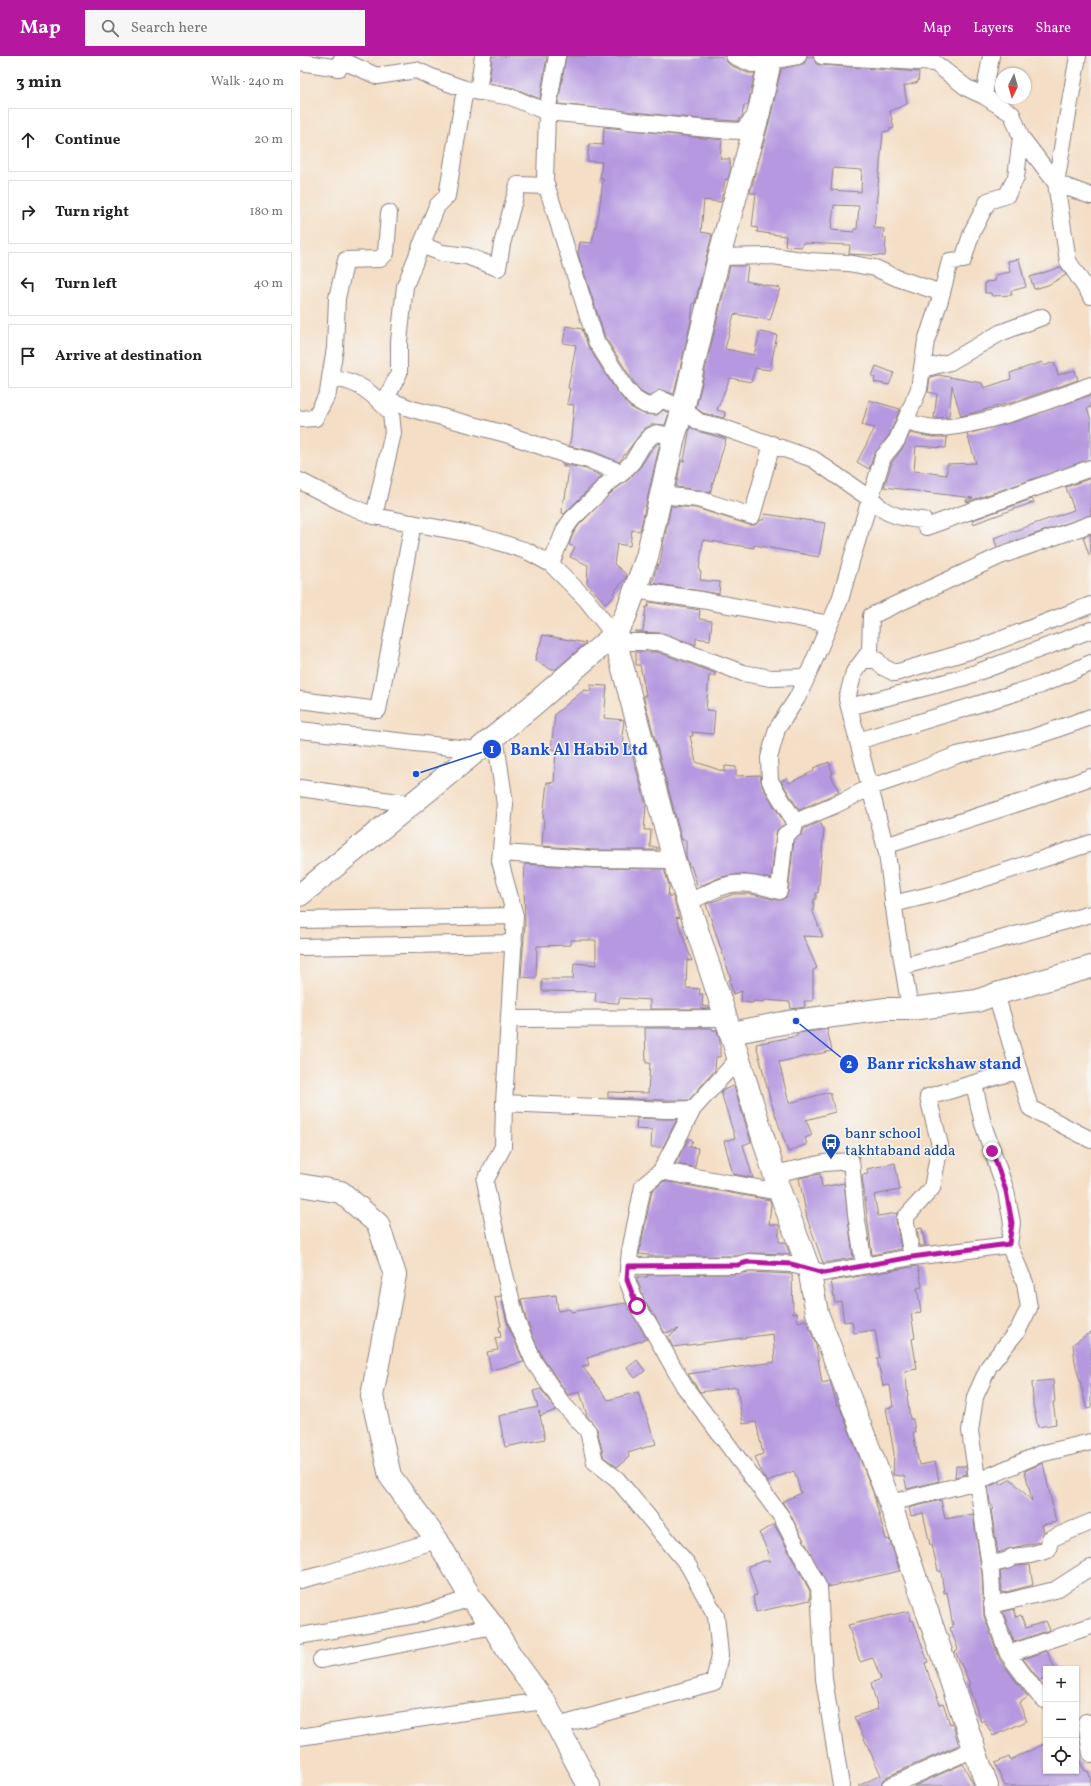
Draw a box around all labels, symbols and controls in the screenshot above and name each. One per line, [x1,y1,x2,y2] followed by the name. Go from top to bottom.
[85,10,365,46] search box
[20,15,61,41] text: Map
[99,17,121,39] icon: search
[131,18,208,39] text: Search here
[923,19,951,38] text: Map
[973,19,1013,38] text: Layers
[1035,19,1071,38] text: Share
[995,68,1031,104] north arrow
[16,71,62,94] text: 3 min
[211,73,284,91] text: Walk · 240 m
[17,129,39,151] icon: ahead
[55,130,120,151] text: Continue
[254,131,283,149] text: 20 m
[17,201,39,223] icon: right
[55,202,129,223] text: Turn right
[249,203,283,221] text: 180 m
[17,273,39,295] icon: left
[55,274,117,295] text: Turn left
[254,275,283,293] text: 40 m
[17,345,39,367] icon: arrive
[55,346,202,367] text: Arrive at destination
[482,735,656,763] callout: Bank Al Habib Ltd
[510,740,648,762] text: Bank Al Habib Ltd
[490,742,495,758] text: 1
[839,1050,1029,1078] callout: Banr rickshaw stand
[867,1054,1021,1076] text: Banr rickshaw stand
[846,1057,852,1073] text: 2
[845,1124,956,1162] place label: banr school takhtaband adda
[820,1132,842,1160] bus stop icon: banr school takhtaband adda
[983,1142,1001,1160] route end
[628,1297,646,1315] route start
[1043,1666,1079,1774] map controls
[1043,1666,1079,1702] button: +
[1043,1702,1079,1738] button: −
[1043,1738,1079,1774] button: locate

